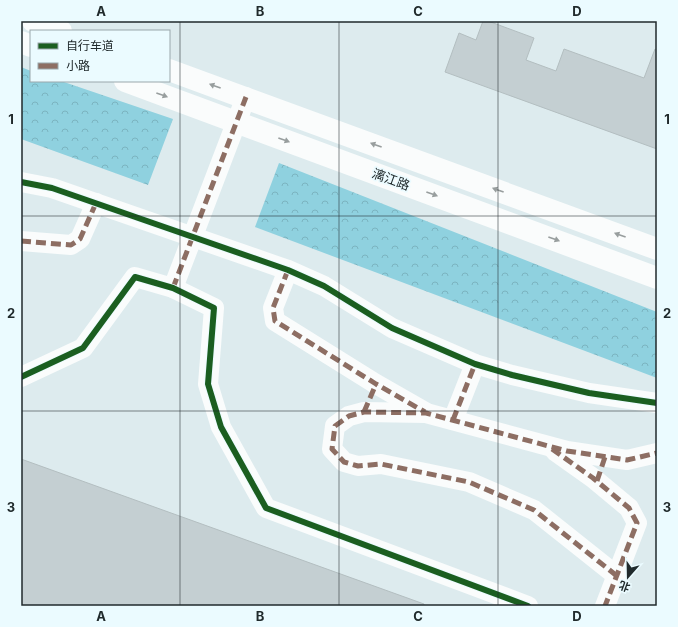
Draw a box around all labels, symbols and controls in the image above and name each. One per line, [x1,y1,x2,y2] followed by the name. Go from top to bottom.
[96,3,106,19] text: A
[256,3,265,19] text: B
[413,3,423,19] text: C
[572,3,582,19] text: D
[30,30,170,82] legend
[66,38,114,53] text: 自行车道
[66,58,90,73] text: 小路
[209,83,221,89] one-way arrow
[156,92,168,98] one-way arrow
[8,111,14,127] text: 1
[664,111,670,127] text: 1
[278,137,290,143] one-way arrow
[370,142,382,148] one-way arrow
[370,165,412,193] street label: 漓江路
[492,187,504,193] one-way arrow
[427,192,439,198] one-way arrow
[614,232,626,238] one-way arrow
[549,237,561,243] one-way arrow
[7,305,15,321] text: 2
[663,305,671,321] text: 2
[7,499,15,515] text: 3
[663,499,671,515] text: 3
[608,557,648,597] north arrow
[617,578,632,595] text: 北
[96,608,106,624] text: A
[256,608,265,624] text: B
[413,608,423,624] text: C
[572,608,582,624] text: D

